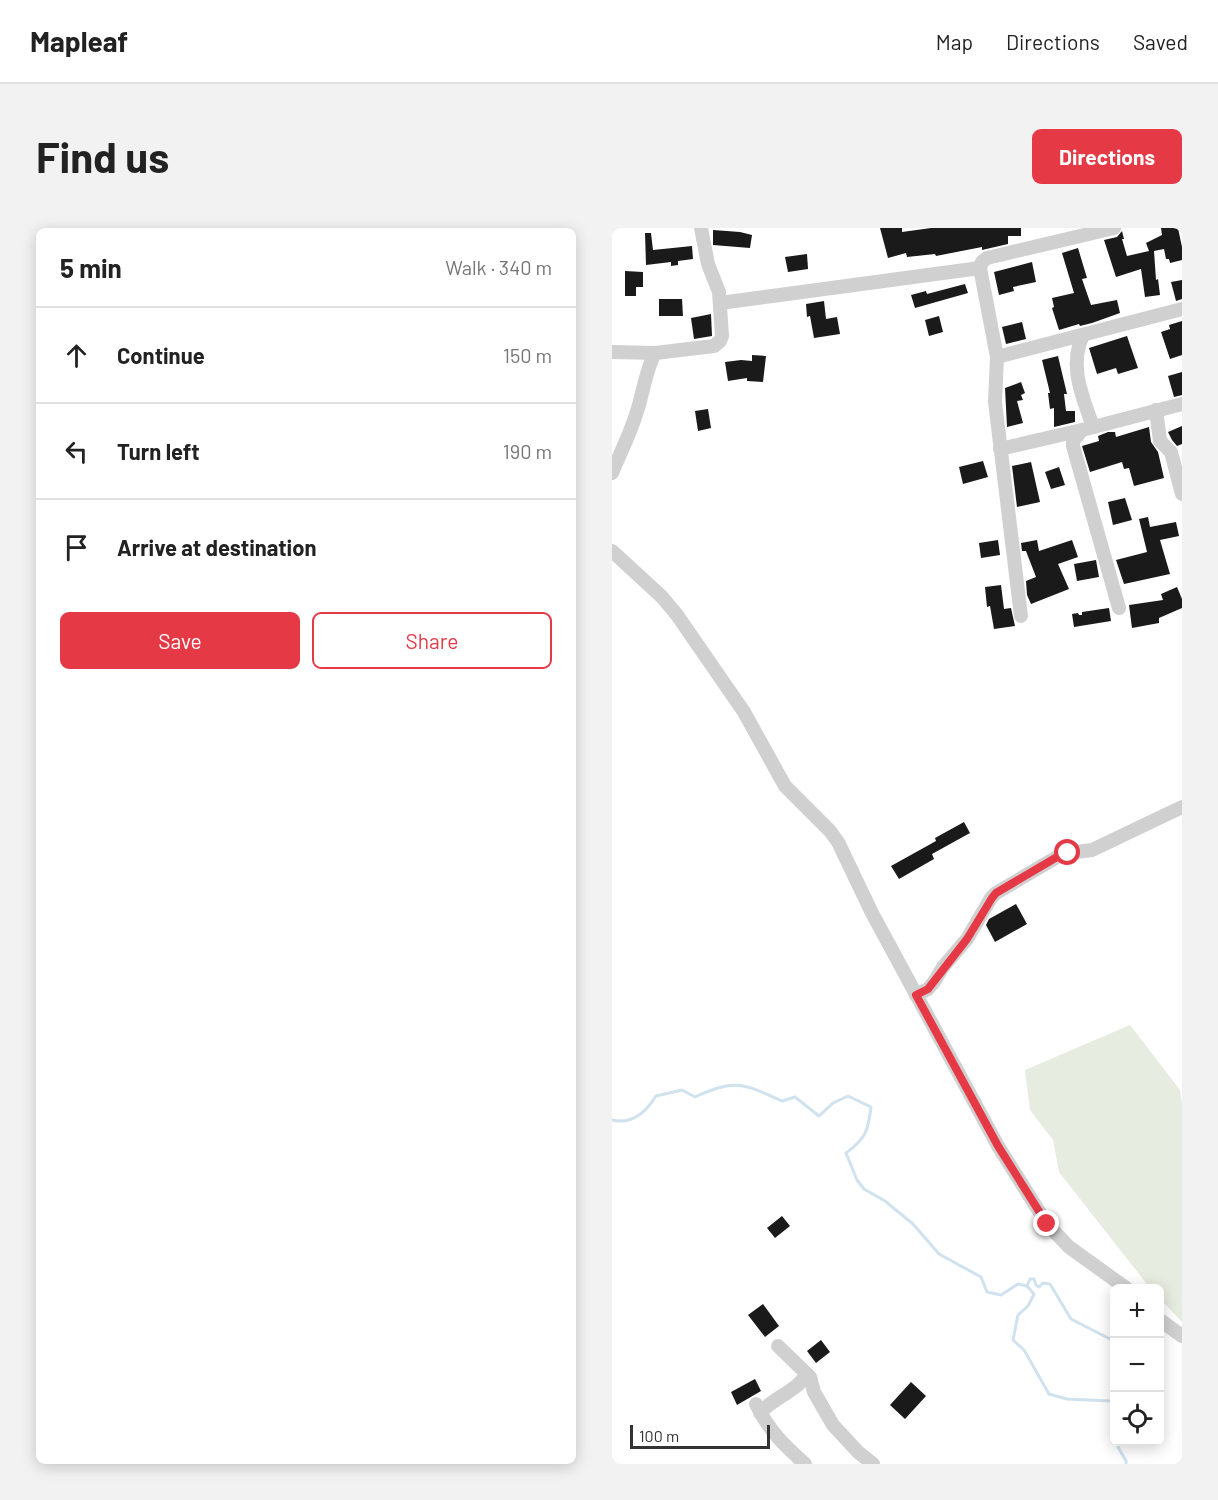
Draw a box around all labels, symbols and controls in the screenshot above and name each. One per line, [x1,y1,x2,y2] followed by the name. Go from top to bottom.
[30,24,128,58] text: Mapleaf
[936,29,973,54] text: Map
[1006,29,1100,54] text: Directions
[1133,29,1188,54] text: Saved
[1032,129,1182,184] button: Directions
[36,131,169,181] text: Find us
[60,252,122,283] text: 5 min
[445,255,552,279] text: Walk · 340 m
[60,339,93,372] icon: ahead
[117,342,205,368] text: Continue
[503,343,552,367] text: 150 m
[60,435,93,468] icon: left
[117,438,200,464] text: Turn left
[503,439,552,463] text: 190 m
[60,531,93,564] icon: arrive
[117,534,316,560] text: Arrive at destination
[60,612,300,669] button: Save
[312,612,552,669] button: Share
[1054,839,1080,865] route start
[1033,1210,1059,1236] route end
[1110,1284,1164,1446] map controls
[1110,1284,1164,1338] button: +
[1110,1338,1164,1392] button: −
[1110,1392,1164,1446] button: locate
[630,1422,770,1450] scale bar
[639,1426,679,1445] text: 100 m

